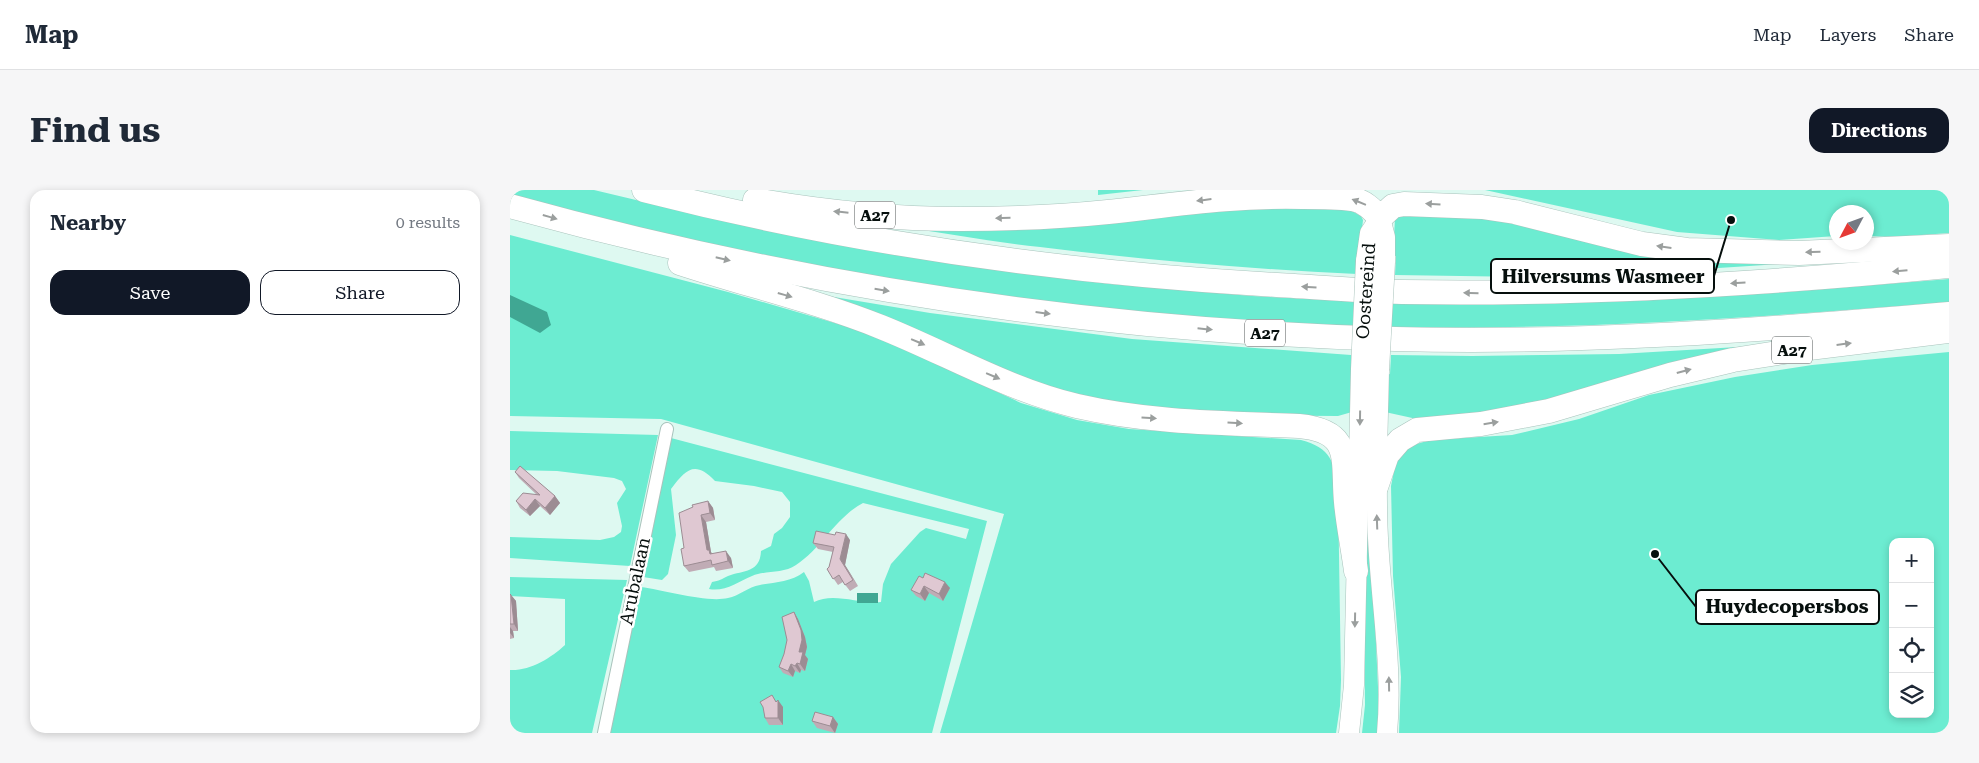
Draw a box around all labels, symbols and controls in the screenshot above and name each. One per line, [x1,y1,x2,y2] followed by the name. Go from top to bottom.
[25,21,79,49] text: Map
[1753,24,1792,45] text: Map
[1820,24,1876,45] text: Layers
[1904,24,1954,45] text: Share
[1809,108,1949,153] button: Directions
[30,110,160,151] text: Find us
[1195,196,1211,204] one-way arrow
[1352,198,1366,206] one-way arrow
[1425,200,1441,208] one-way arrow
[855,202,895,228] road number: A27
[1829,205,1874,250] north arrow
[832,208,848,216] one-way arrow
[50,211,126,235] text: Nearby
[396,213,460,232] text: 0 results
[542,213,557,221] one-way arrow
[995,215,1011,223] one-way arrow
[1352,242,1379,340] street label: Oostereind
[1655,243,1671,251] one-way arrow
[1805,249,1821,257] one-way arrow
[715,255,730,263] one-way arrow
[1491,259,1714,293] callout: Hilversums Wasmeer
[1501,265,1705,288] text: Hilversums Wasmeer
[1892,267,1908,275] one-way arrow
[50,270,250,315] button: Save
[260,270,460,315] button: Share
[1730,279,1746,287] one-way arrow
[1301,282,1317,290] one-way arrow
[874,286,890,294] one-way arrow
[1463,288,1479,296] one-way arrow
[777,291,792,299] one-way arrow
[1035,309,1051,317] one-way arrow
[1245,320,1285,346] road number: A27
[1197,325,1213,333] one-way arrow
[1772,336,1812,364] road number: A27
[911,338,926,346] one-way arrow
[1836,339,1852,347] one-way arrow
[1677,367,1692,375] one-way arrow
[986,373,1000,381] one-way arrow
[1356,410,1364,426] one-way arrow
[1142,414,1158,422] one-way arrow
[1484,418,1500,426] one-way arrow
[1228,419,1244,427] one-way arrow
[1373,514,1381,530] one-way arrow
[615,535,654,627] street label: Arubalaan
[1889,538,1934,718] map controls
[1889,538,1934,583] button: +
[1889,583,1934,628] button: −
[1696,590,1879,624] callout: Huydecopersbos
[1705,595,1869,618] text: Huydecopersbos
[1351,612,1359,628] one-way arrow
[1889,628,1934,673] button: locate
[1889,673,1934,718] button: layers
[1385,676,1393,692] one-way arrow

